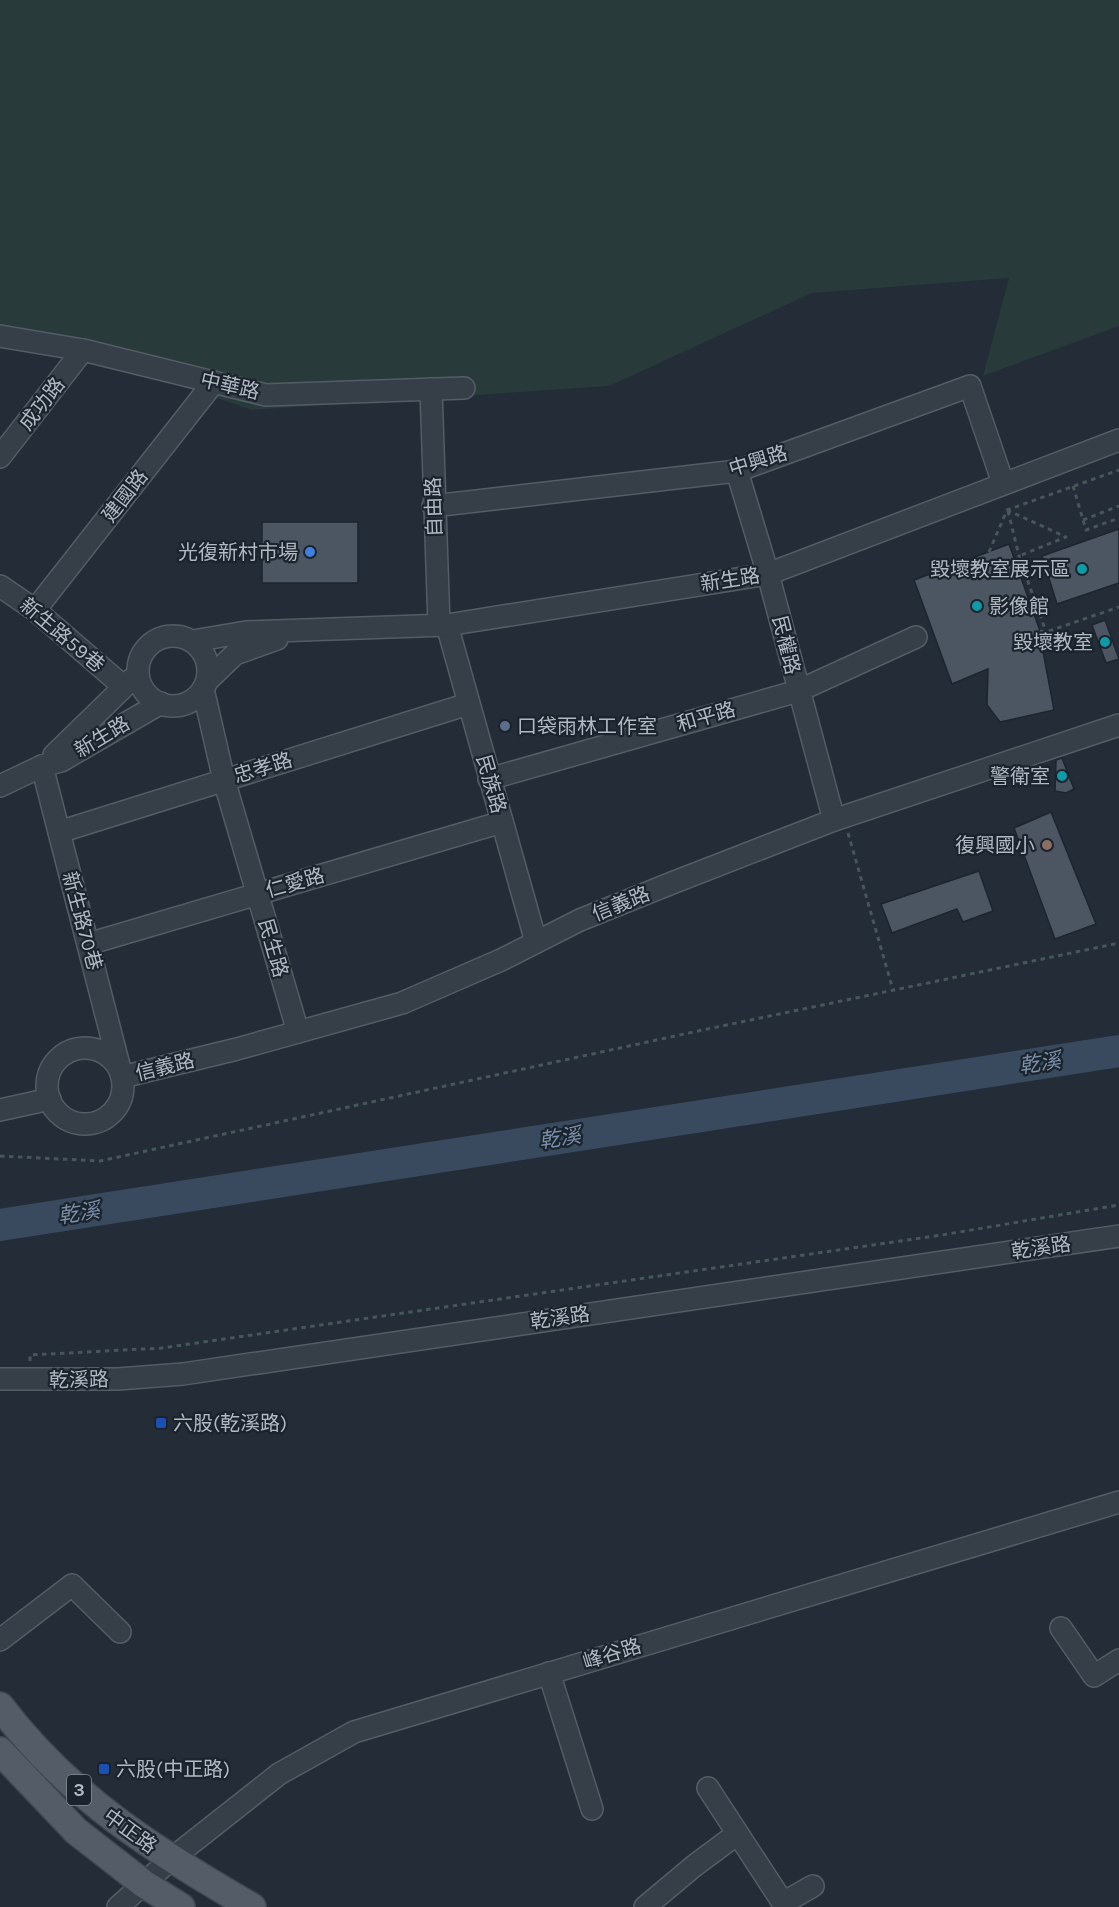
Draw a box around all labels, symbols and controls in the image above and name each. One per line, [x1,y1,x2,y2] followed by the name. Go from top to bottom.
[198,368,262,404] street label: 中華路
[14,373,70,435] street label: 成功路
[726,441,790,481] street label: 中興路
[97,465,153,527] street label: 建國路
[421,477,447,537] street label: 自由路
[178,541,298,564] place label: 光復新村市場
[303,545,317,559] marker: 光復新村市場
[930,558,1070,581] place label: 毀壞教室展示區
[1075,562,1089,576] marker: 毀壞教室展示區
[699,564,761,596] street label: 新生路
[15,593,109,677] street label: 新生路59巷
[989,595,1049,618] place label: 影像館
[970,599,984,613] marker: 影像館
[768,613,804,677] street label: 民權路
[1013,631,1093,654] place label: 毀壞教室
[1098,635,1112,649] marker: 毀壞教室
[674,698,738,736] street label: 和平路
[70,712,134,762] street label: 新生路
[517,715,657,738] place label: 口袋雨林工作室
[498,719,512,733] marker: 口袋雨林工作室
[231,748,295,788] street label: 忠孝路
[472,752,510,816] street label: 民族路
[990,765,1050,788] place label: 警衛室
[1055,769,1069,783] marker: 警衛室
[955,834,1035,857] place label: 復興國小
[1040,838,1054,852] marker: 復興國小
[263,864,327,902] street label: 仁愛路
[58,869,106,973] street label: 新生路70巷
[589,882,653,926] street label: 信義路
[254,916,292,980] street label: 民生路
[1017,1047,1066,1078] water label: 乾溪
[133,1049,197,1085] street label: 信義路
[537,1122,586,1153] water label: 乾溪
[56,1197,105,1228] water label: 乾溪
[1010,1232,1072,1264] street label: 乾溪路
[529,1302,591,1334] street label: 乾溪路
[49,1368,109,1392] street label: 乾溪路
[173,1412,287,1435] place label: 六股(乾溪路)
[154,1416,168,1430] marker: 六股(乾溪路)
[580,1634,644,1674] street label: 峰谷路
[116,1758,230,1781] place label: 六股(中正路)
[97,1762,111,1776] marker: 六股(中正路)
[67,1775,91,1805] road number: 3
[99,1804,161,1858] street label: 中正路

